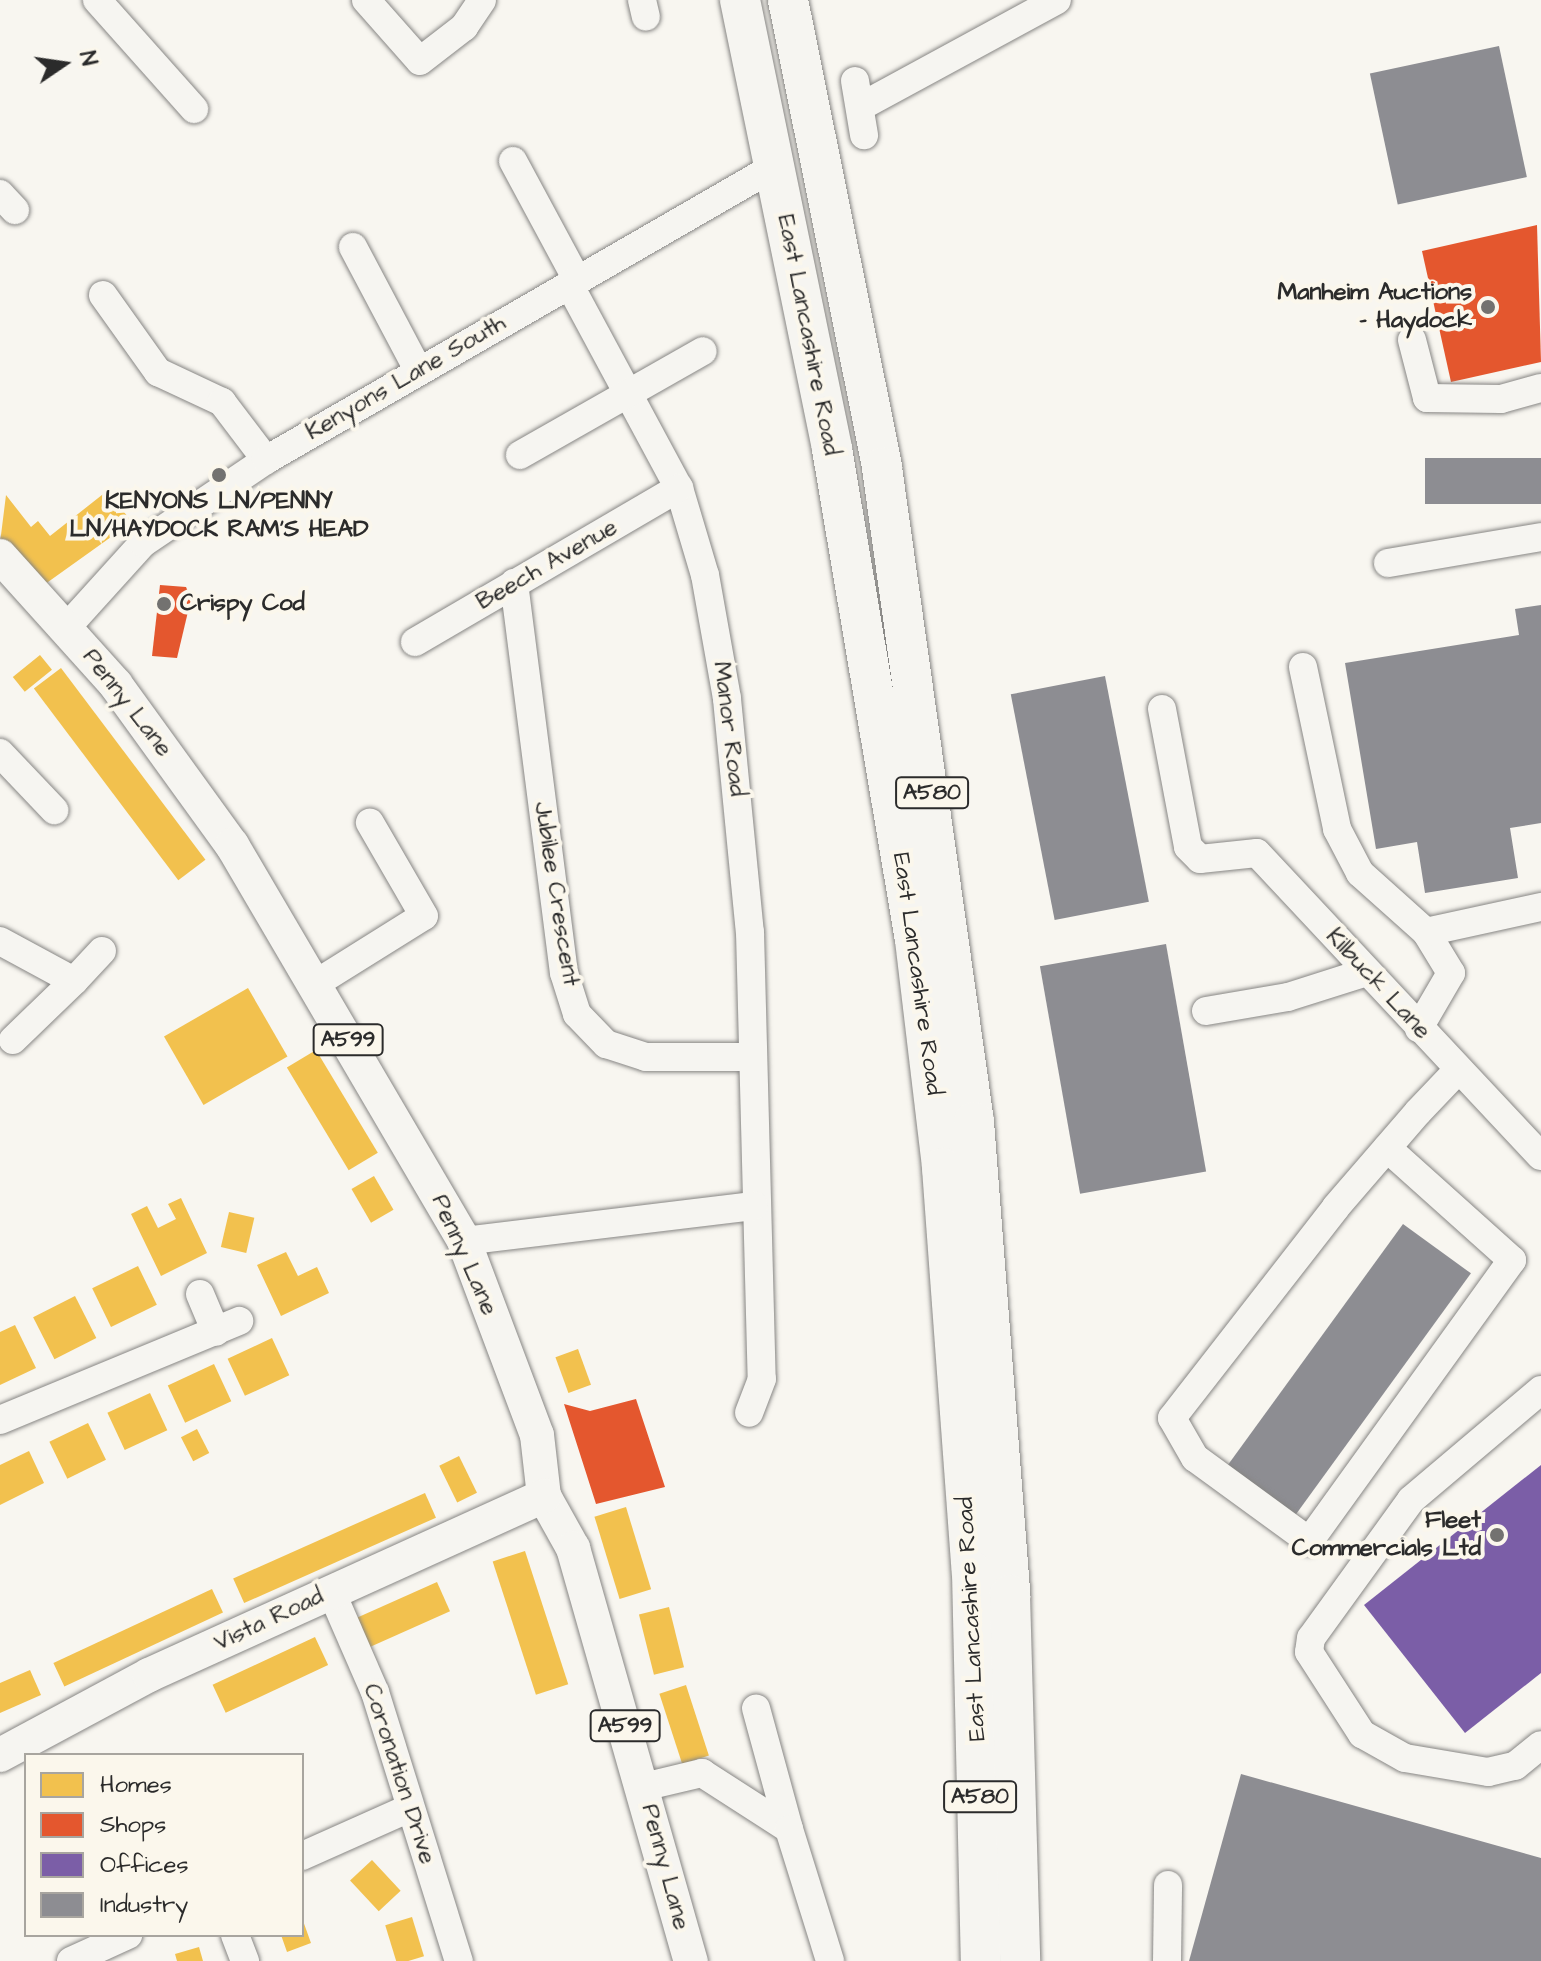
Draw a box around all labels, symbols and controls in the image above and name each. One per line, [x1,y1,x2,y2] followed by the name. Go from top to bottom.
[24,24,104,104] north arrow
[71,48,105,69] text: N
[771,212,845,458] street label: East Lancashire Road
[1278,279,1472,335] place label: Manheim Auctions - Haydock
[1479,298,1497,316] marker: Manheim Auctions - Haydock
[301,309,511,447] street label: Kenyons Lane South
[210,466,228,484] marker: KENYONS LN/PENNY LN/HAYDOCK RAM'S HEAD
[69,488,369,544] place label: KENYONS LN/PENNY LN/HAYDOCK RAM'S HEAD
[472,513,622,617] street label: Beech Avenue
[180,590,305,618] place label: Crispy Cod
[155,595,173,613] marker: Crispy Cod
[76,643,178,763] street label: Penny Lane
[706,660,752,798] street label: Manor Road
[894,775,970,811] road number: A580
[527,800,585,988] street label: Jubilee Crescent
[886,851,948,1097] street label: East Lancashire Road
[1319,923,1437,1045] street label: Kilbuck Lane
[312,1022,384,1058] road number: A599
[425,1190,503,1320] street label: Penny Lane
[951,1496,993,1742] street label: East Lancashire Road
[1292,1507,1481,1563] place label: Fleet Commercials Ltd
[1488,1526,1506,1544] marker: Fleet Commercials Ltd
[210,1582,328,1658] street label: Vista Road
[356,1680,442,1868] street label: Coronation Drive
[589,1708,661,1744] road number: A599
[24,1753,304,1937] legend
[100,1768,172,1802] text: Homes
[942,1779,1018,1815] road number: A580
[634,1801,696,1933] street label: Penny Lane
[100,1808,166,1842] text: Shops
[100,1848,188,1882] text: Offices
[100,1888,188,1922] text: Industry

